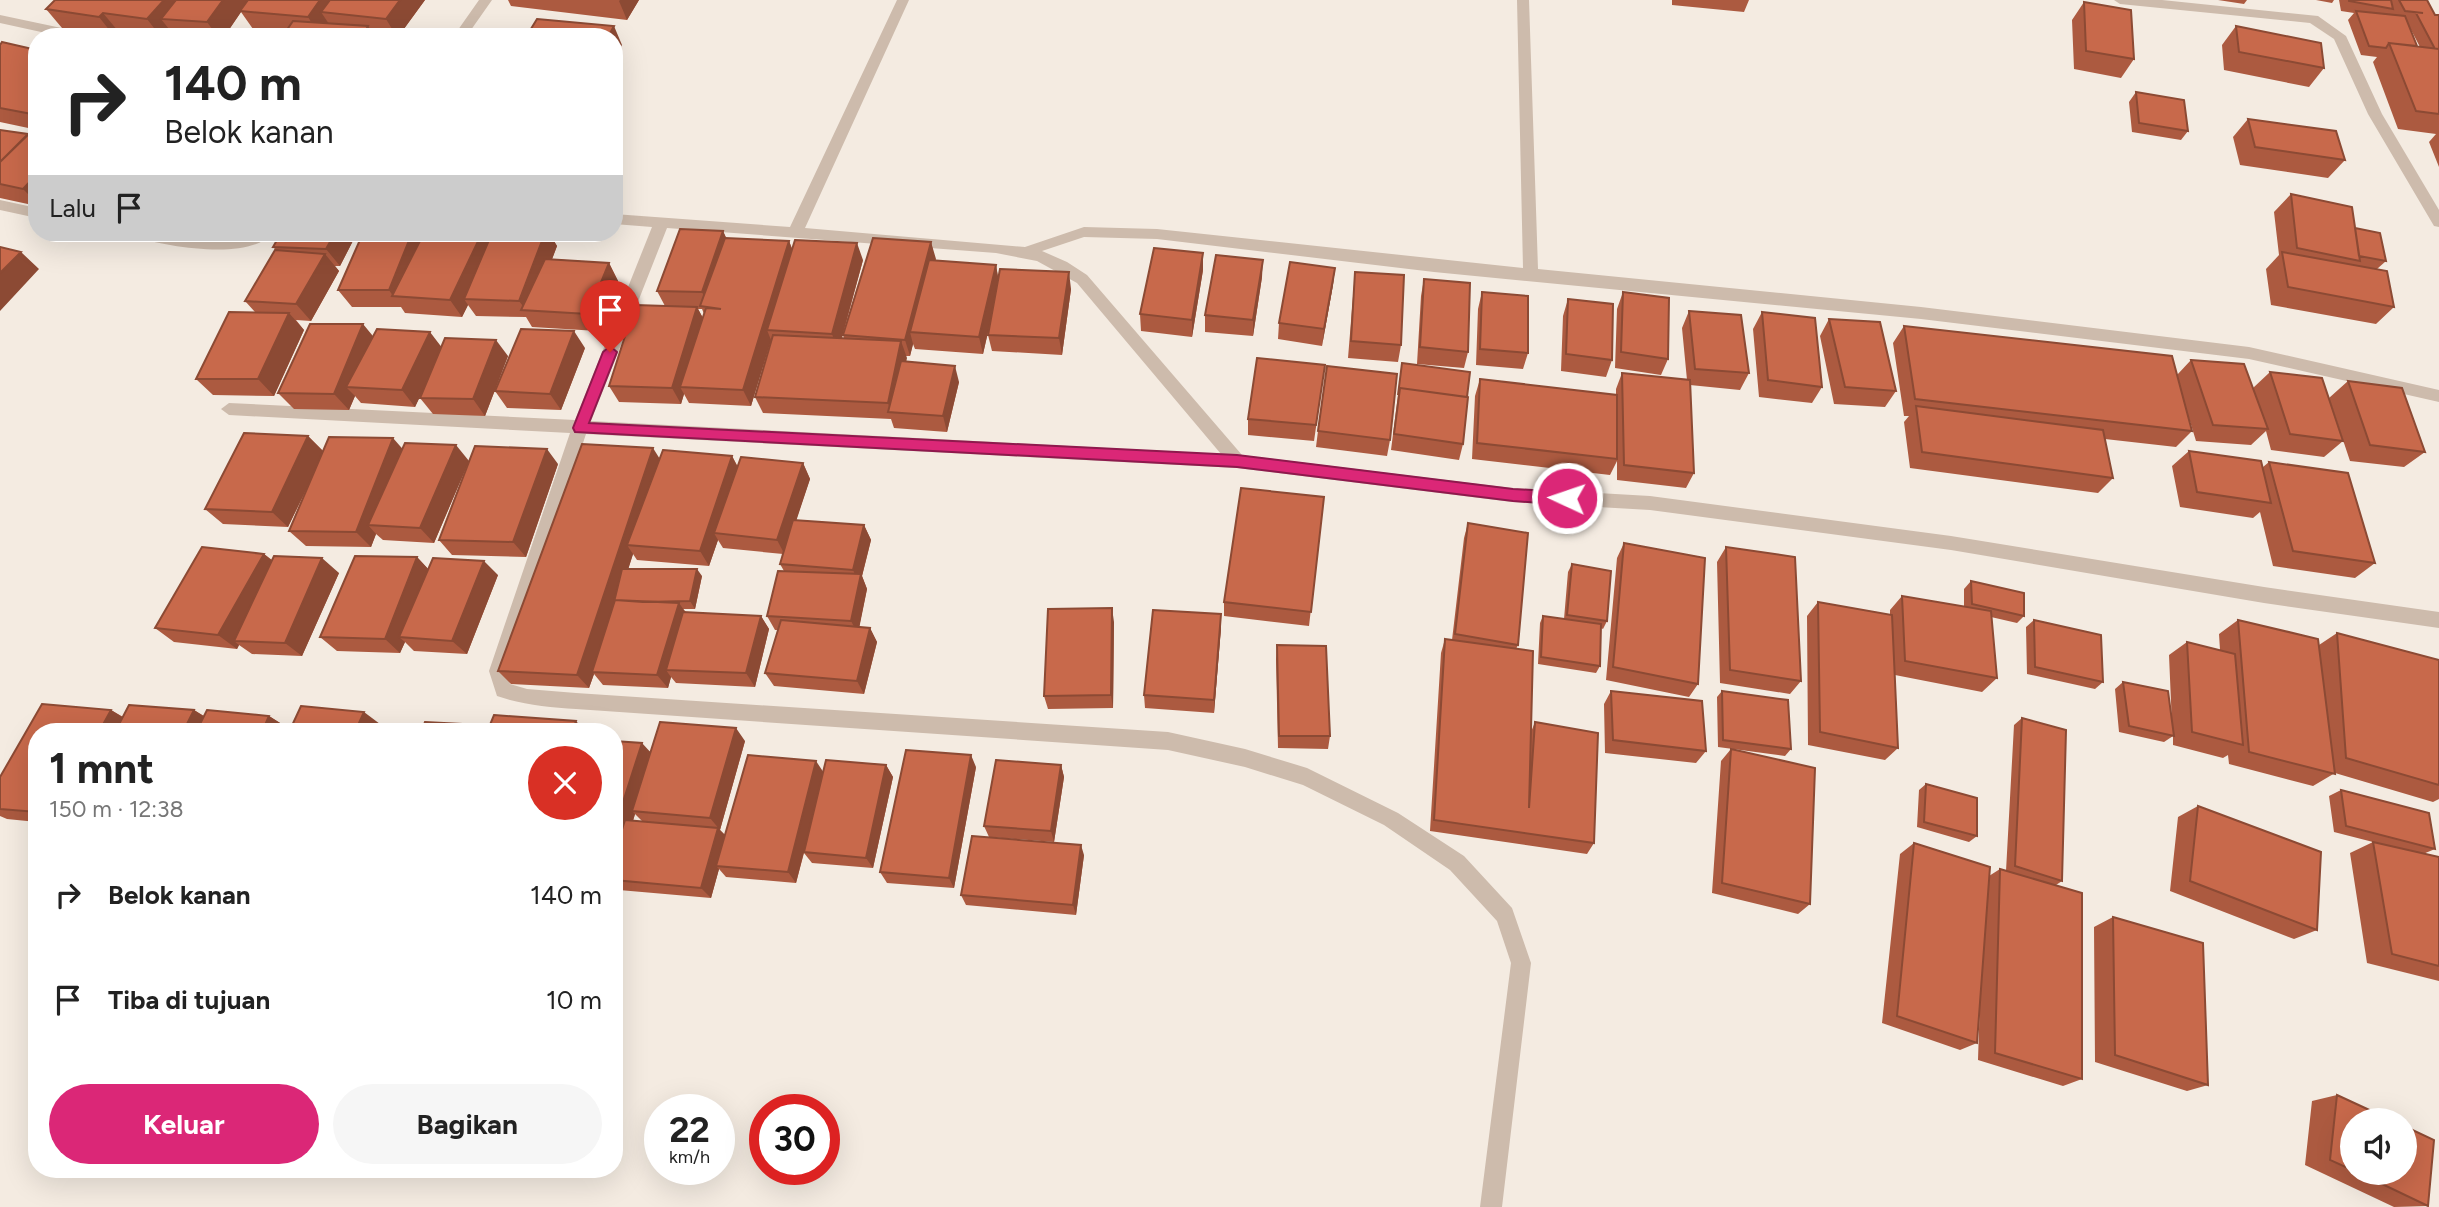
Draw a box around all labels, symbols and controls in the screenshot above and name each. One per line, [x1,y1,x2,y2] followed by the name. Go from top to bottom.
[164,53,302,112] text: 140 m
[49,56,140,147] icon: right
[164,113,334,151] text: Belok kanan
[110,189,148,227] icon: arrive
[49,192,96,224] text: Lalu
[580,280,640,352] pin
[591,291,629,329] icon: arrive
[1530,461,1604,535] position arrow
[49,743,154,794] text: 1 mnt
[528,746,602,820] button: close
[49,795,184,823] text: 150 m · 12:38
[49,876,87,914] icon: right
[108,879,251,911] text: Belok kanan
[530,879,602,911] text: 140 m
[49,981,87,1019] icon: arrive
[108,984,270,1016] text: Tiba di tujuan
[546,984,602,1016] text: 10 m
[49,1084,319,1164] button: Keluar
[333,1084,602,1164] button: Bagikan
[749,1094,840,1185] speed limit sign: 30
[2340,1108,2417,1185] map controls
[2340,1108,2417,1185] button: sound
[669,1109,710,1151] text: 22
[669,1146,710,1168] text: km/h

